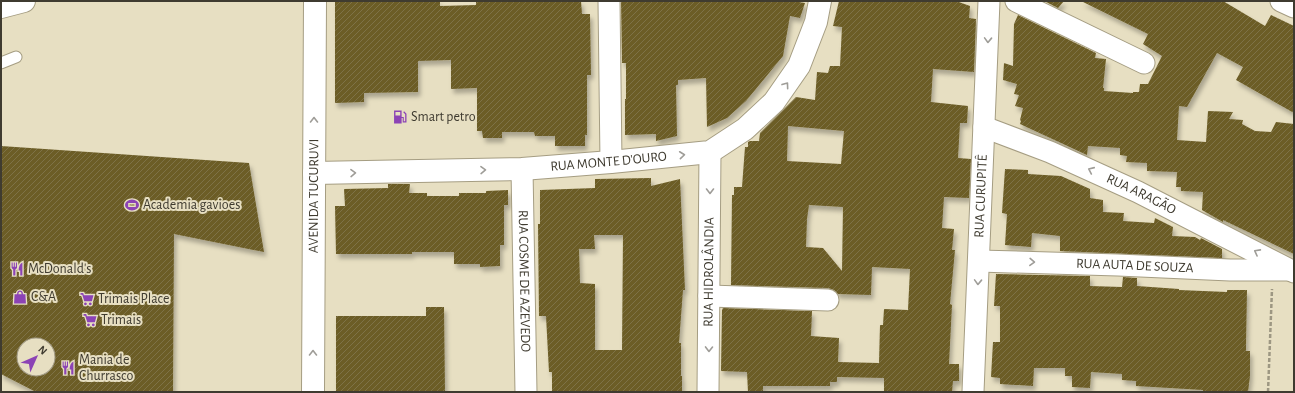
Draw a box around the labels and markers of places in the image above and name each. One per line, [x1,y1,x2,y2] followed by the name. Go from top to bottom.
[392,109,408,125] fuel station icon: Smart petro
[411,110,476,124] place label: Smart petro
[124,197,140,213] sports icon: Academia gavioes
[143,198,240,212] place label: Academia gavioes
[9,261,25,277] restaurant icon: McDonald's
[28,262,91,276] place label: McDonald's
[12,289,28,305] shop icon: C&A
[31,290,56,304] place label: C&A
[79,291,95,307] supermarket icon: Trimais Place
[98,292,169,306] place label: Trimais Place
[82,312,98,328] supermarket icon: Trimais
[101,313,141,327] place label: Trimais
[79,353,134,383] place label: Mania de Churrasco
[60,360,76,376] restaurant icon: Mania de Churrasco

